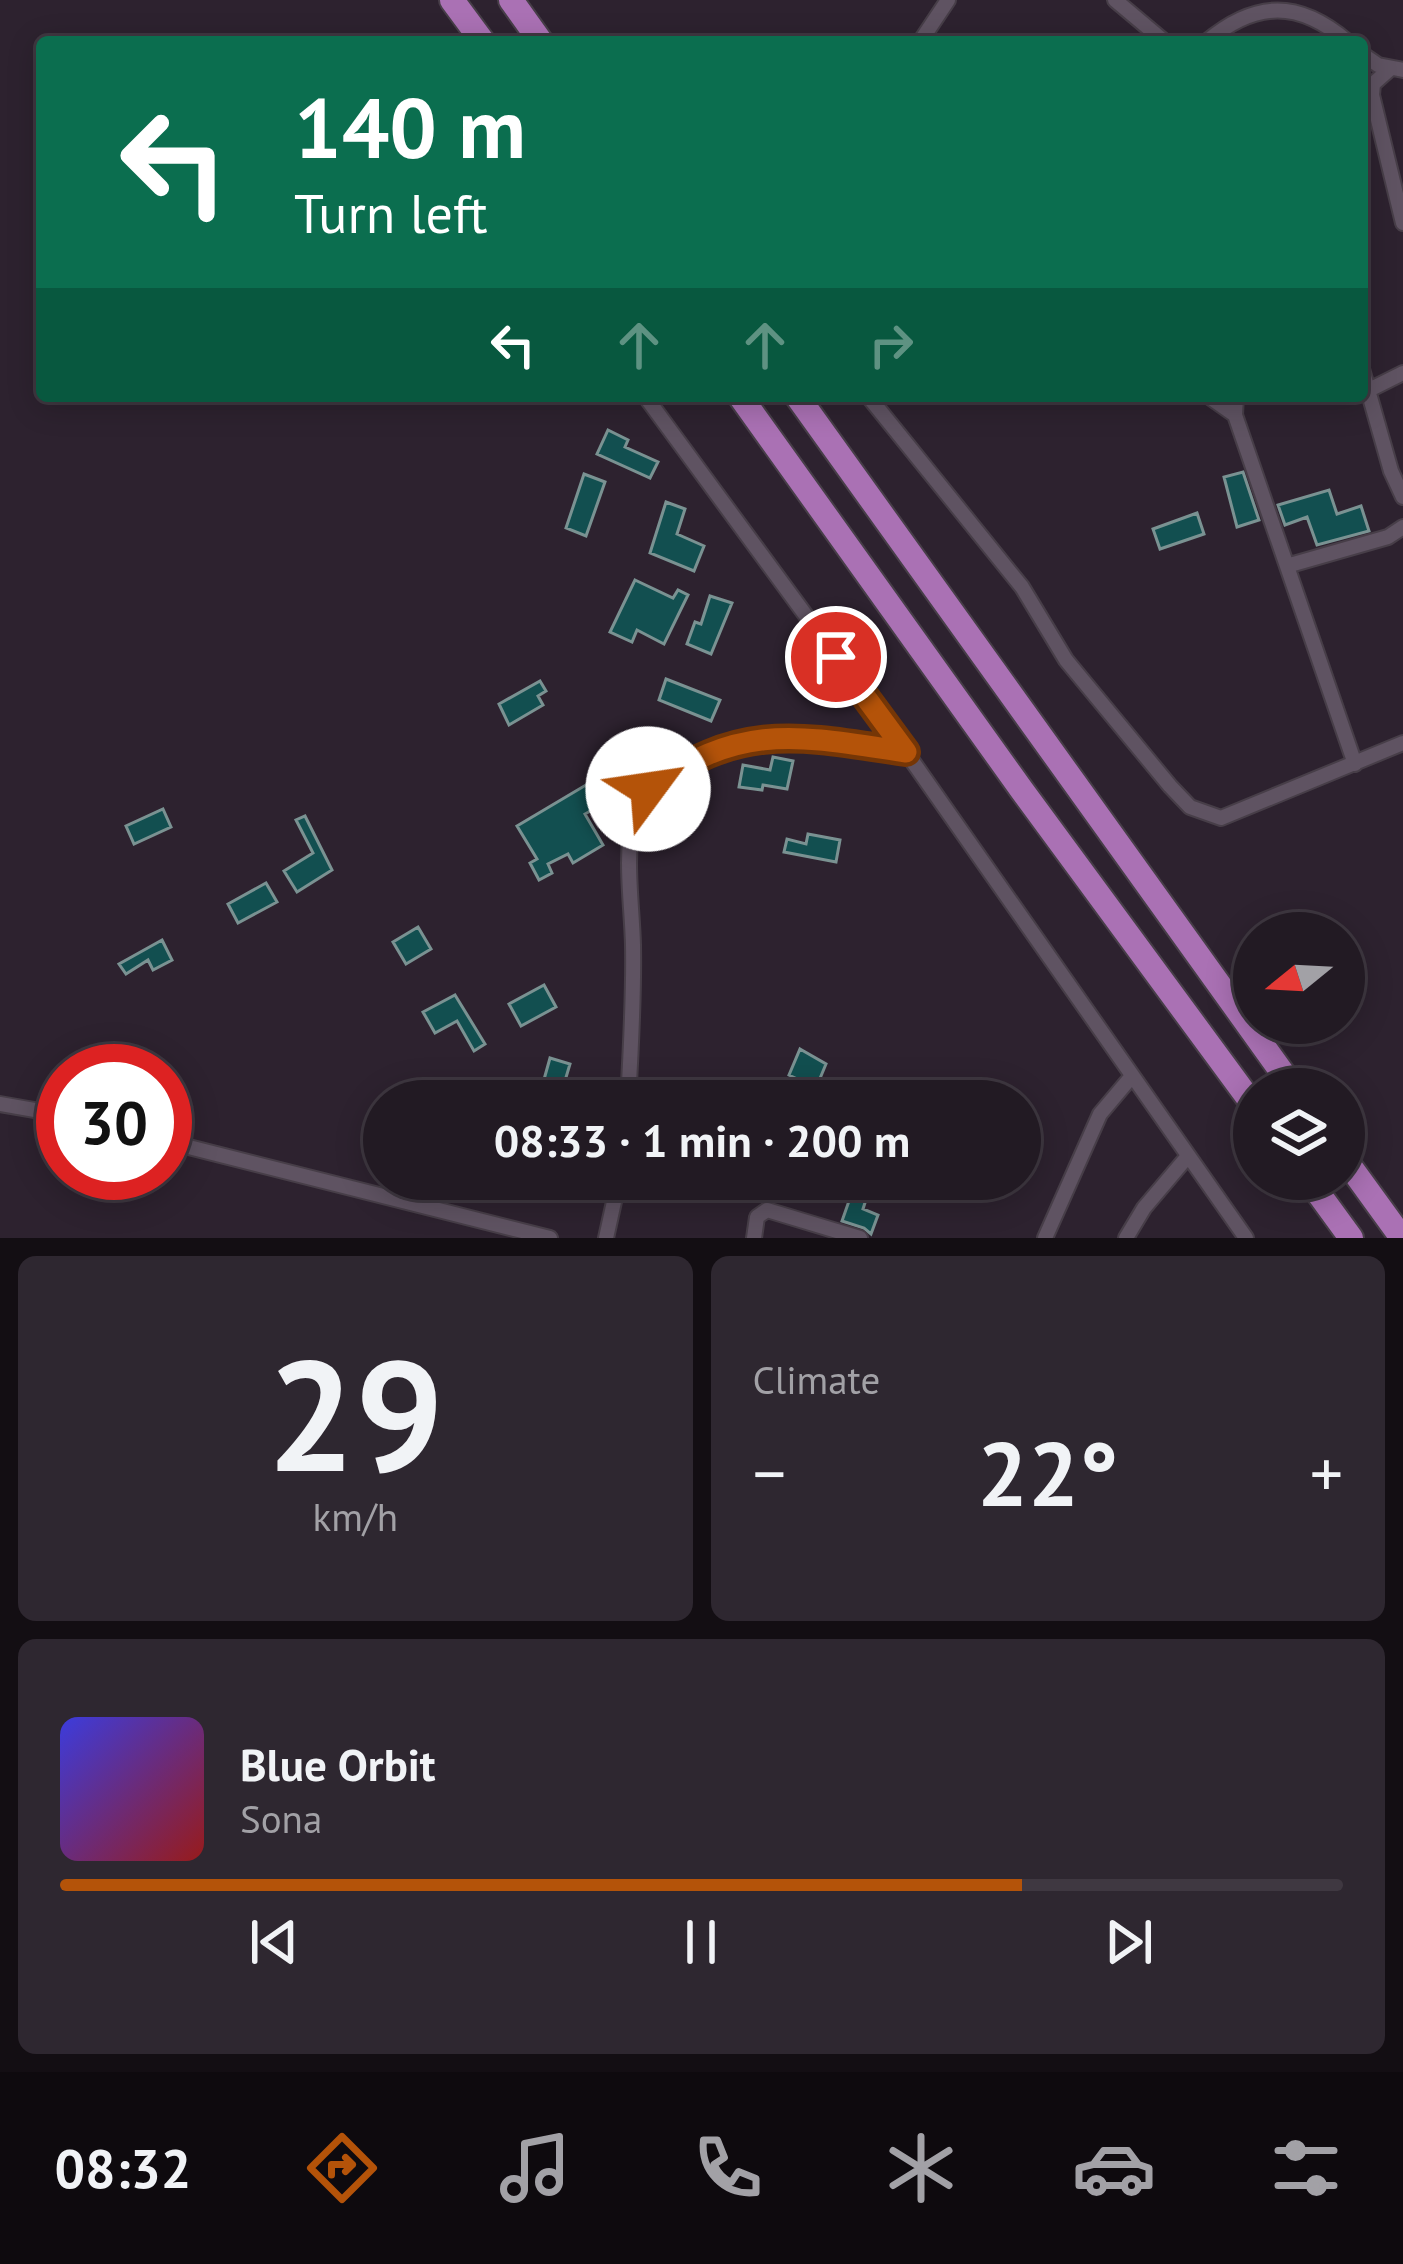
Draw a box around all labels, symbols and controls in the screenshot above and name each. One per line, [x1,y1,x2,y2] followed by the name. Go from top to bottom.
[294,72,526,181] text: 140 m
[96,84,252,240] icon: left
[294,178,488,248] text: Turn left
[480,312,546,378] icon: left
[606,312,672,378] icon: ahead
[732,312,798,378] icon: ahead
[858,312,924,378] icon: right
[785,606,887,708] pin
[803,624,869,690] icon: arrive
[585,726,711,852] position arrow
[1233,912,1365,1044] north arrow
[1233,912,1365,1200] map controls
[36,1044,192,1200] speed limit sign: 30
[1233,1068,1365,1200] button: layers
[494,1111,910,1169] text: 08:33 · 1 min · 200 m
[267,1312,444,1514] text: 29
[753,1354,880,1405] text: Climate
[977,1414,1118,1531] text: 22°
[753,1430,786,1515] text: −
[1310,1430,1343,1515] text: +
[313,1491,398,1542] text: km/h
[240,1735,436,1793] text: Blue Orbit
[240,1793,322,1844] text: Sona
[241,1909,307,1975] icon: previous
[668,1909,734,1975] icon: pause
[1096,1909,1162,1975] icon: next
[300,2126,384,2210] icon: directions
[493,2126,577,2210] icon: music
[686,2126,770,2210] icon: phone
[879,2126,963,2210] icon: climate
[1072,2126,1156,2210] icon: car
[1264,2126,1348,2210] icon: filters
[54,2133,191,2203] text: 08:32

